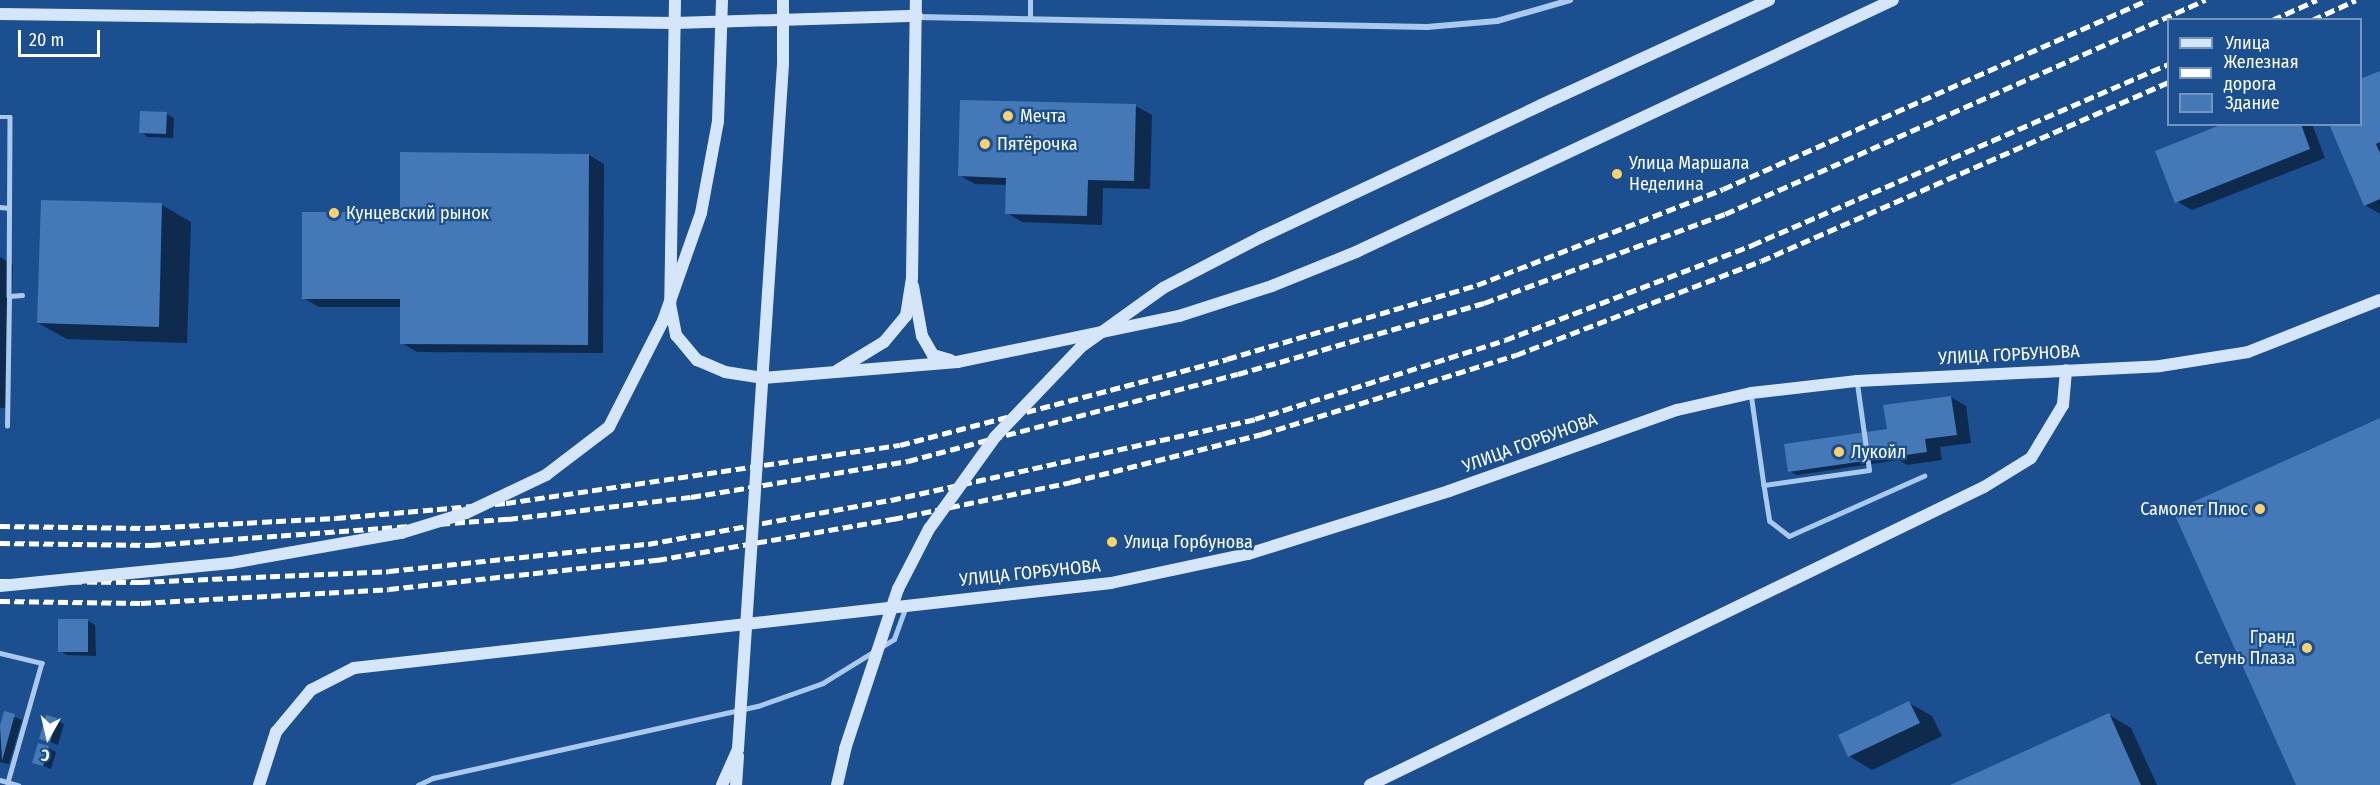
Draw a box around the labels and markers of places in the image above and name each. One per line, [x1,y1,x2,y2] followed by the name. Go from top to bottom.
[1020,105,1066,127] place label: Мечта
[1001,109,1015,123] marker: Мечта
[997,133,1077,155] place label: Пятёрочка
[978,137,992,151] marker: Пятёрочка
[1629,153,1749,195] place label: Улица Маршала Неделина
[1610,167,1624,181] marker: Улица Маршала Неделина
[346,202,489,224] place label: Кунцевский рынок
[327,206,341,220] marker: Кунцевский рынок
[1851,441,1906,463] place label: Лукойл
[1832,445,1846,459] marker: Лукойл
[2140,498,2248,520] place label: Самолет Плюс
[2253,502,2267,516] marker: Самолет Плюс
[1124,531,1253,553] place label: Улица Горбунова
[1105,535,1119,549] marker: Улица Горбунова
[2195,627,2295,670] place label: Гранд Сетунь Плаза
[2300,641,2314,655] marker: Гранд Сетунь Плаза

